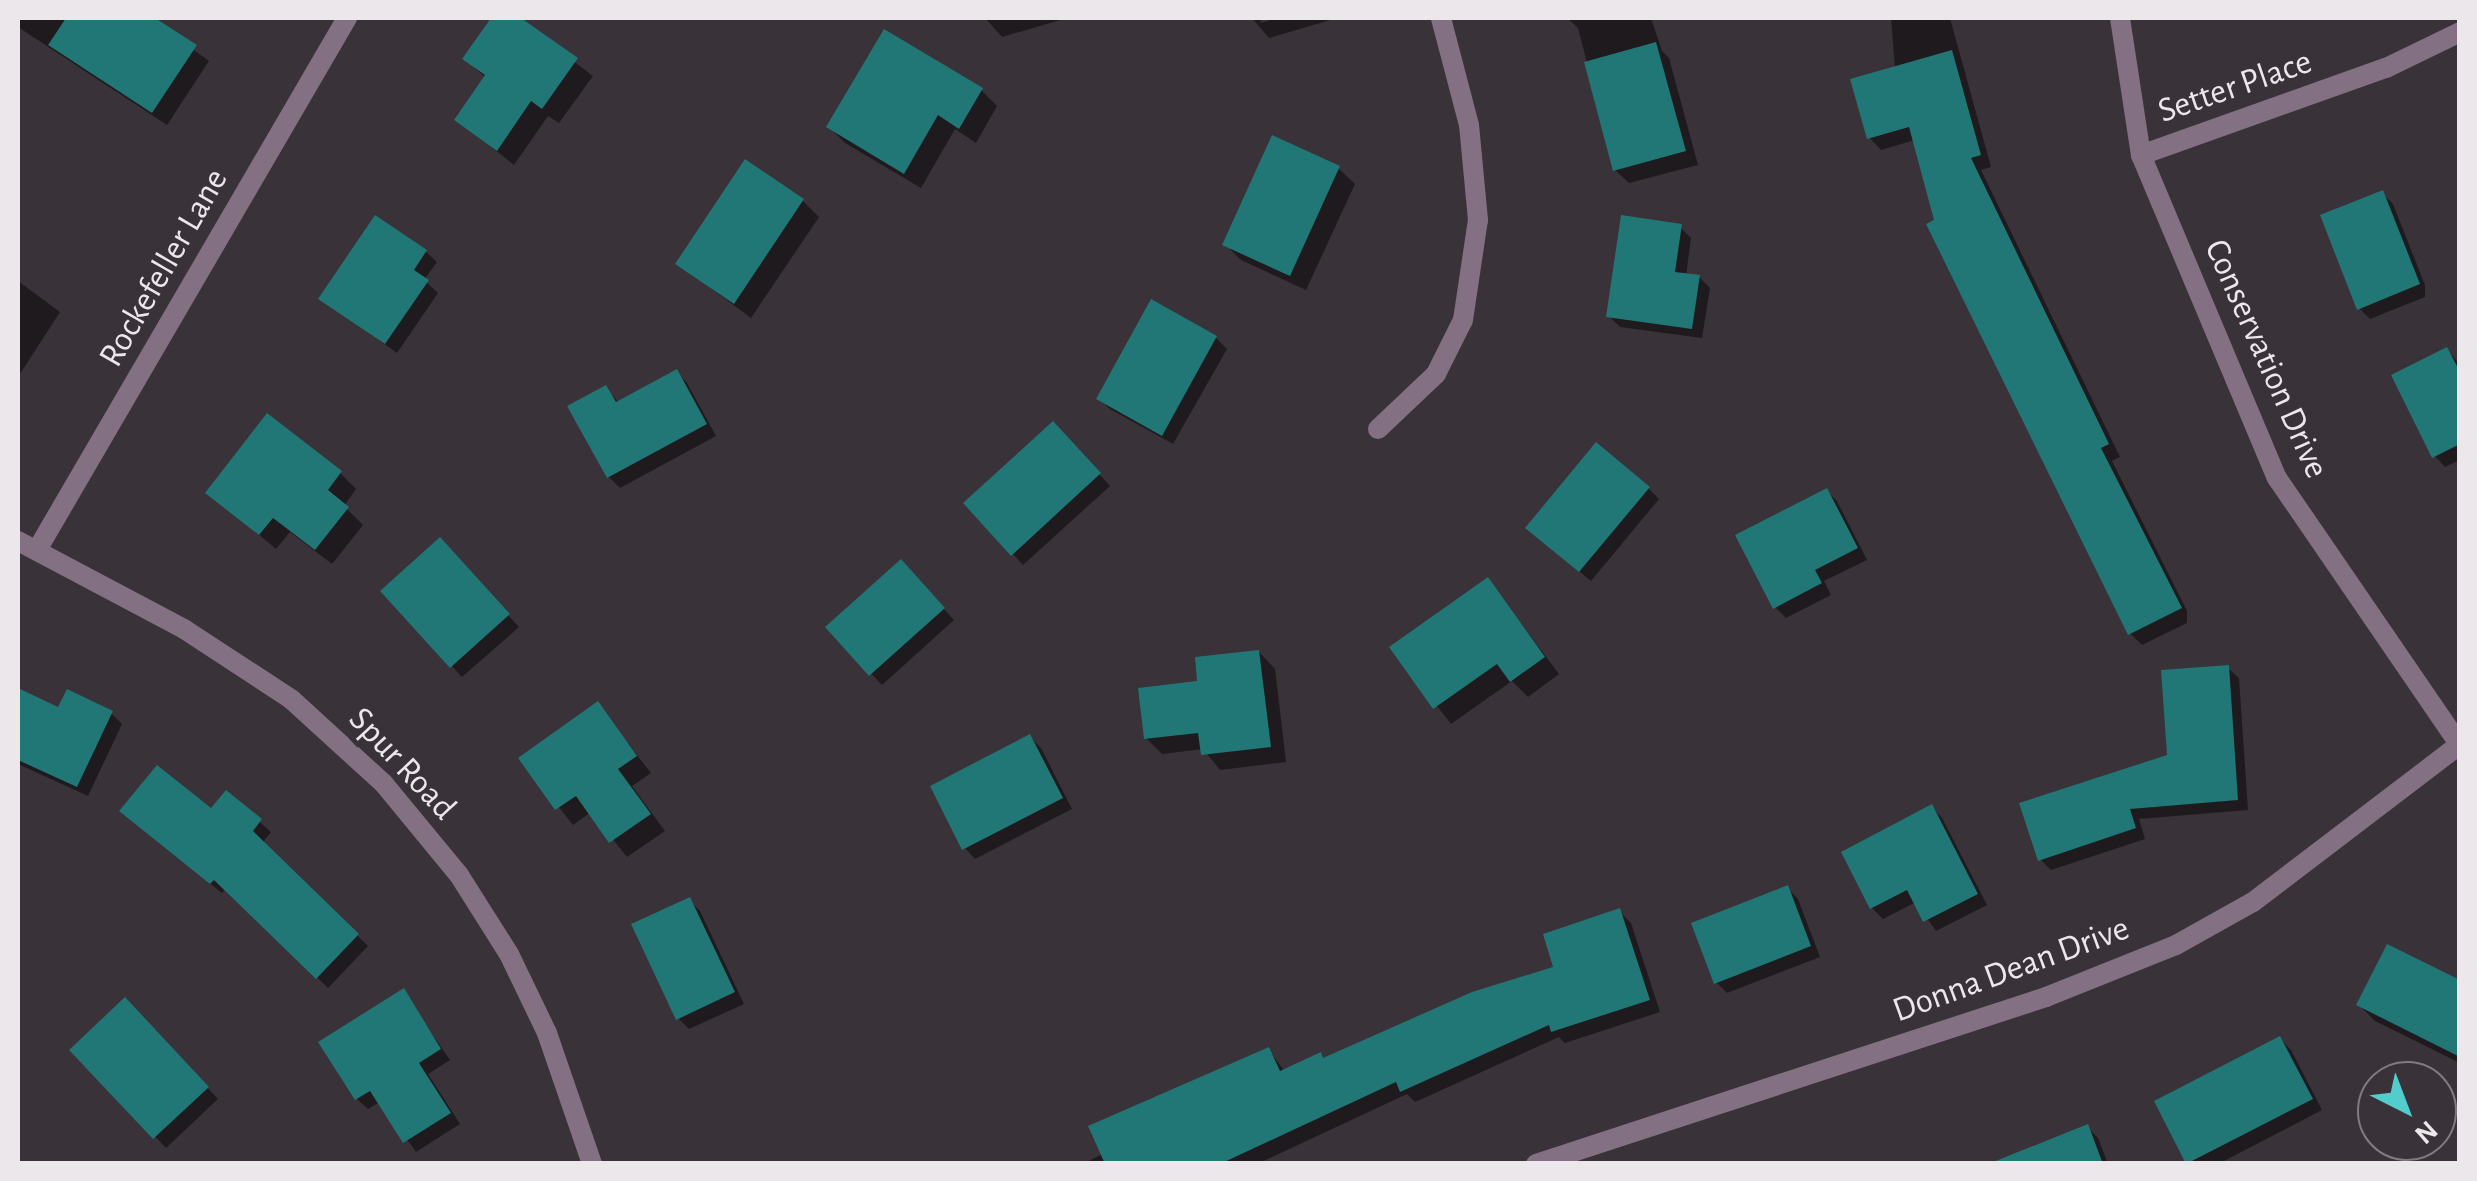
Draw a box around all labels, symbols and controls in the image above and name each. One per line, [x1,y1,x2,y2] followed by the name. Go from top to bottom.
[2153,41,2317,133] street label: Setter Place
[90,162,238,374] street label: Rockefeller Lane
[2195,233,2337,485] street label: Conservation Drive
[339,699,465,829] street label: Spur Road
[1887,908,2135,1032] street label: Donna Dean Drive
[2357,1061,2457,1161] north arrow
[2409,1115,2442,1149] text: N

